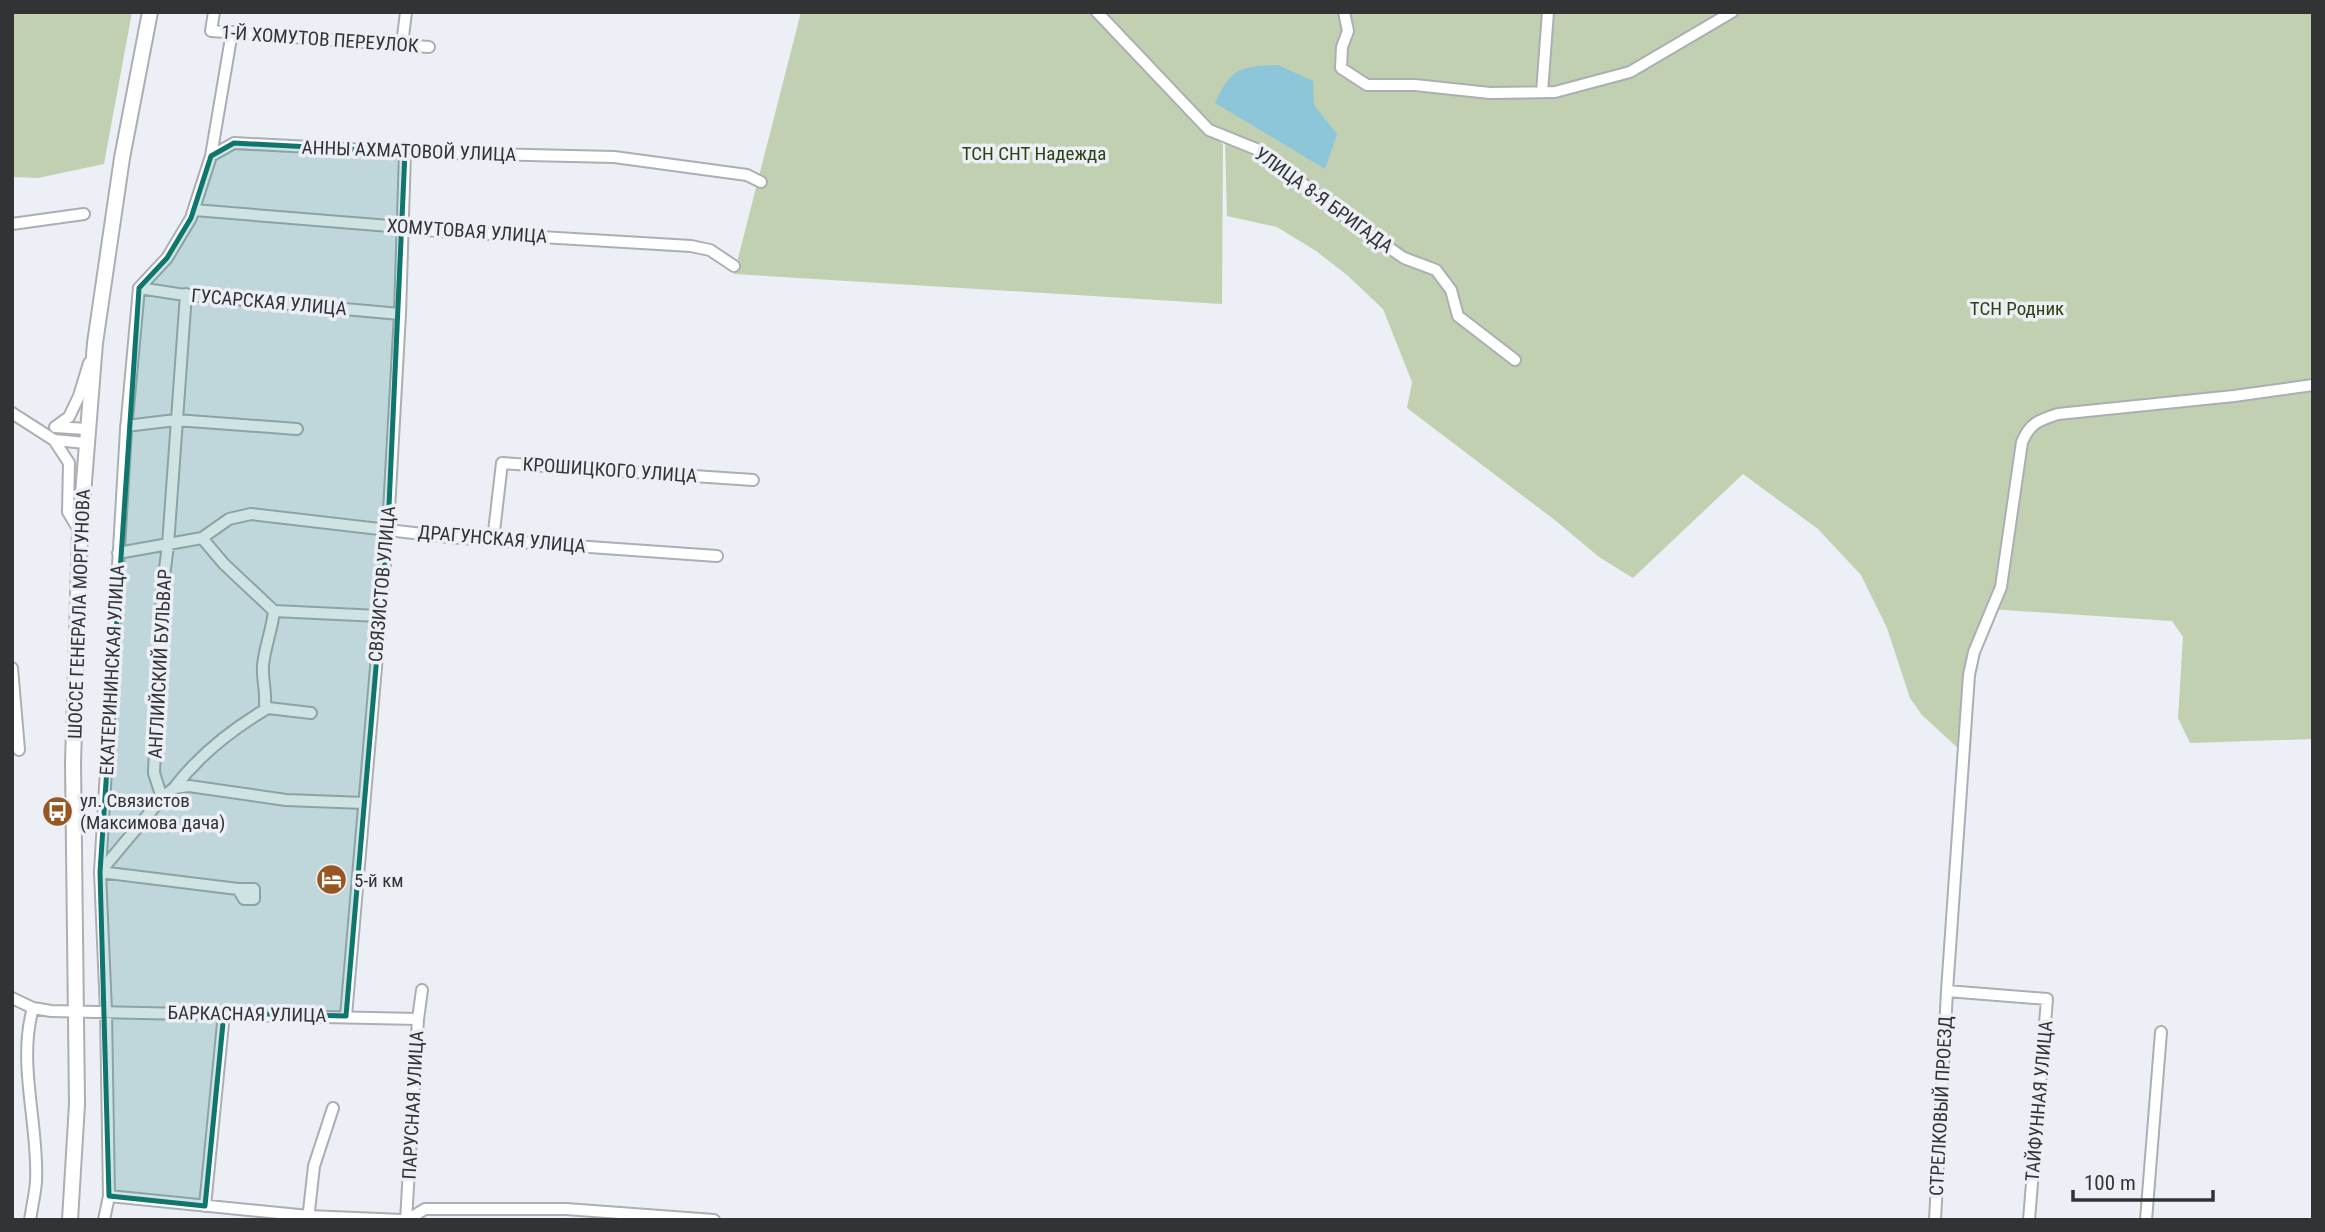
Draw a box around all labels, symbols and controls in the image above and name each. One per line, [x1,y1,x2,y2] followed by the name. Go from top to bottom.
[221,21,420,57] street label: 1-Й ХОМУТОВ ПЕРЕУЛОК
[301,136,517,166] street label: АННЫ АХМАТОВОЙ УЛИЦА
[962,142,1106,165] park label: ТСН СНТ Надежда
[1250,142,1398,258] street label: УЛИЦА 8-Я БРИГАДА
[386,214,548,248] street label: ХОМУТОВАЯ УЛИЦА
[190,284,348,320] street label: ГУСАРСКАЯ УЛИЦА
[1970,297,2064,320] park label: ТСН Родник
[522,452,698,488] street label: КРОШИЦКОГО УЛИЦА
[63,488,95,739] street label: ШОССЕ ГЕНЕРАЛА МОРГУНОВА
[364,505,400,663] street label: СВЯЗИСТОВ УЛИЦА
[417,520,587,558] street label: ДРАГУНСКАЯ УЛИЦА
[95,564,129,776] street label: ЕКАТЕРИНИНСКАЯ УЛИЦА
[144,569,176,759] street label: АНГЛИЙСКИЙ БУЛЬВАР
[80,789,225,834] place label: ул. Связистов (Максимова дача)
[40,794,74,828] bus stop icon: ул. Связистов (Максимова дача)
[314,863,348,897] hotel icon: 5-й км
[354,869,404,892] place label: 5-й км
[167,1001,327,1027] street label: БАРКАСНАЯ УЛИЦА
[1925,1015,1957,1197] street label: СТРЕЛКОВЫЙ ПРОЕЗД
[2021,1019,2057,1182] street label: ТАЙФУННАЯ УЛИЦА
[398,1030,428,1180] street label: ПАРУСНАЯ УЛИЦА
[2073,1158,2213,1202] scale bar
[2084,1171,2136,1195] text: 100 m

